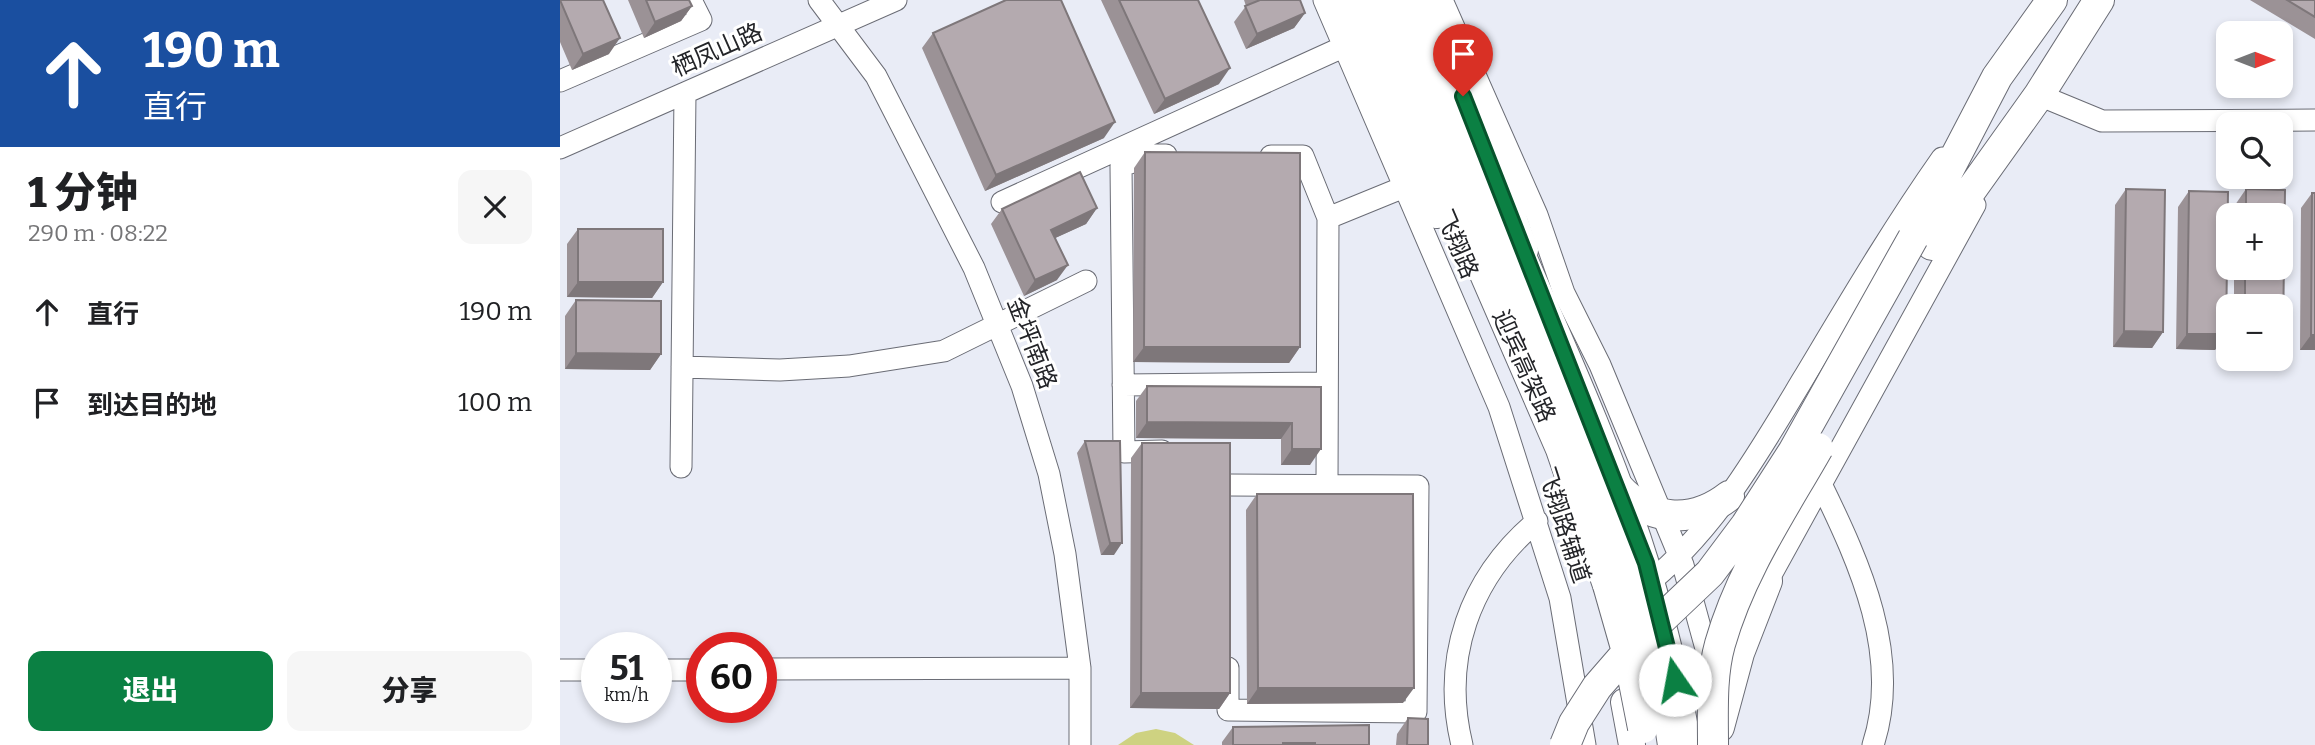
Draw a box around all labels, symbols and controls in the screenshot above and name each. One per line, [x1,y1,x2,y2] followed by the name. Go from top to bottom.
[667,18,767,82] street label: 栖凤山路
[143,21,280,80] text: 190 m
[2216,21,2292,98] north arrow
[2216,21,2293,371] map controls
[1433,24,1493,96] pin
[28,28,119,119] icon: ahead
[1444,35,1482,73] icon: arrive
[143,88,207,126] text: 直行
[2216,112,2293,189] button: search
[28,168,138,218] text: 1 分钟
[458,170,532,244] button: close
[2216,203,2293,280] button: +
[1430,205,1484,283] street label: 飞翔路
[28,219,168,247] text: 290 m · 08:22
[28,293,66,331] icon: ahead
[1002,293,1062,393] street label: 金坪南路
[2216,294,2293,371] button: −
[460,296,532,327] text: 190 m
[87,299,139,330] text: 直行
[1487,305,1561,427] street label: 迎宾高架路
[28,384,66,422] icon: arrive
[458,387,532,418] text: 100 m
[87,390,217,421] text: 到达目的地
[1532,464,1596,586] street label: 飞翔路辅道
[686,632,777,723] speed limit sign: 60
[1638,643,1712,717] position arrow
[610,647,643,689] text: 51
[28,651,273,731] button: 退出
[287,651,532,731] button: 分享
[604,684,649,706] text: km/h

